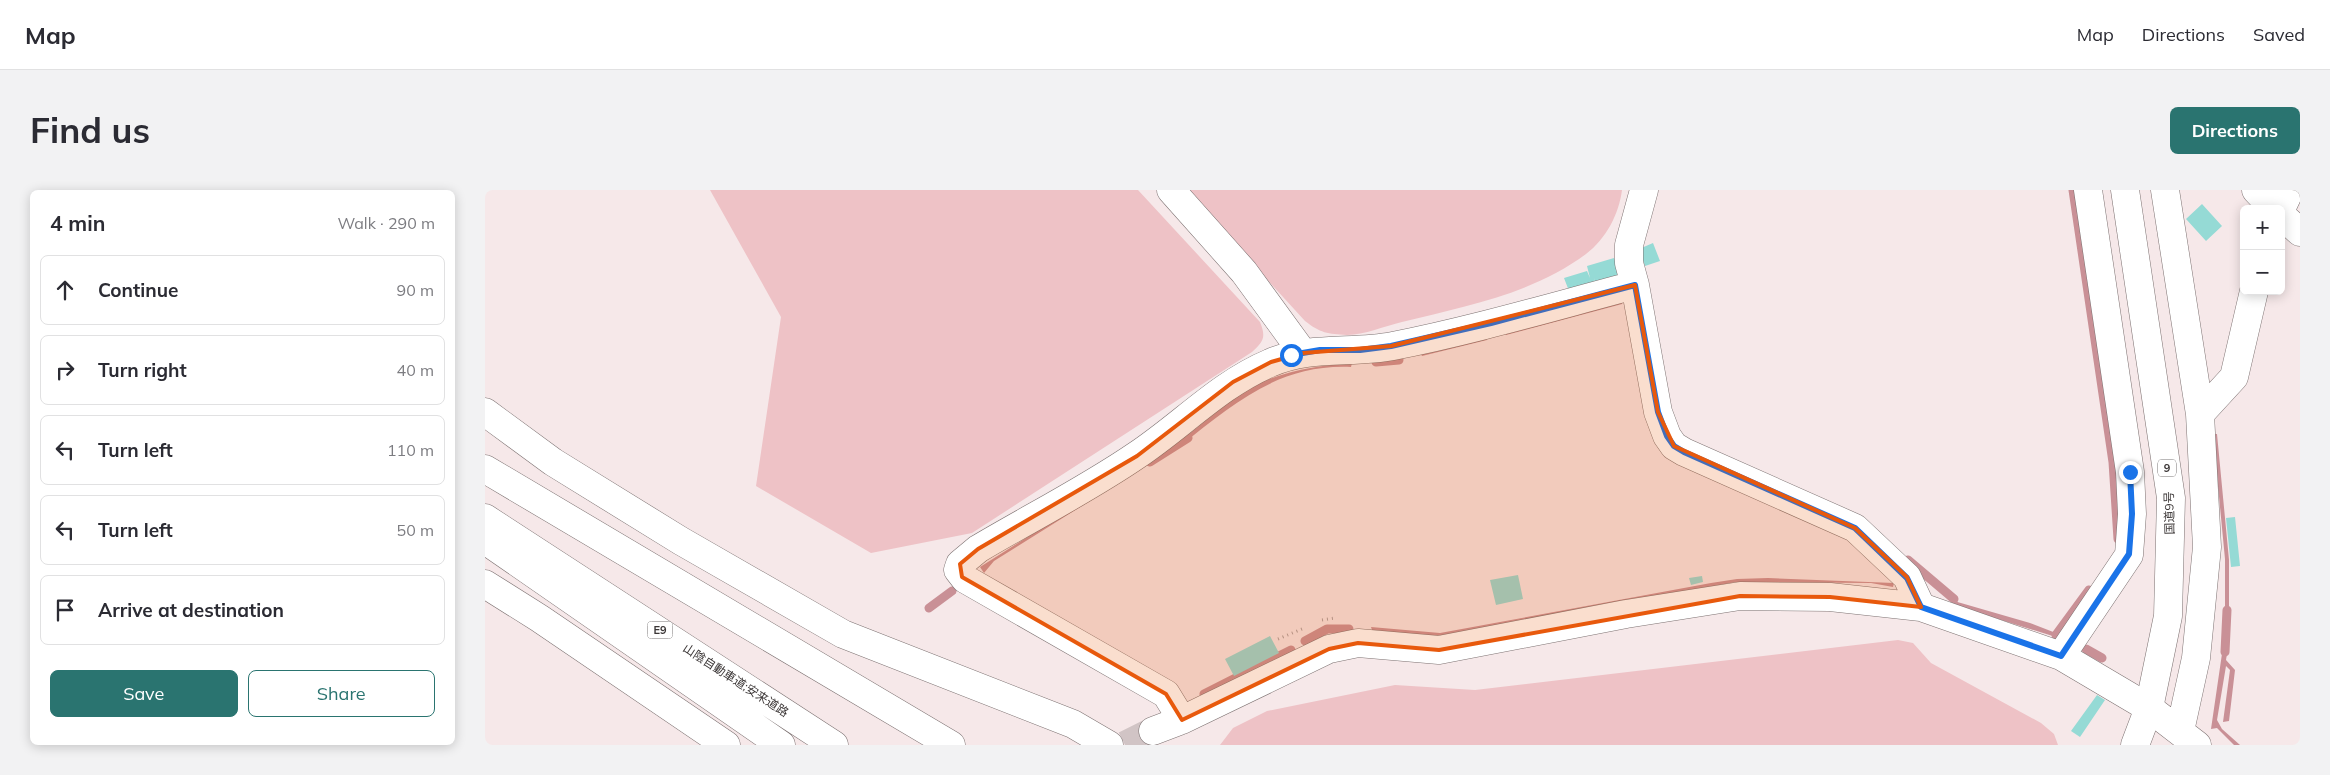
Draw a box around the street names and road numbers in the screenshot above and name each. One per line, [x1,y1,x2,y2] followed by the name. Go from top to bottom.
[2158,460,2176,476] road number: 9
[2161,491,2177,535] street label: 国道9号
[647,622,673,638] road number: E9
[680,640,792,720] street label: 山陰自動車道;安来道路

